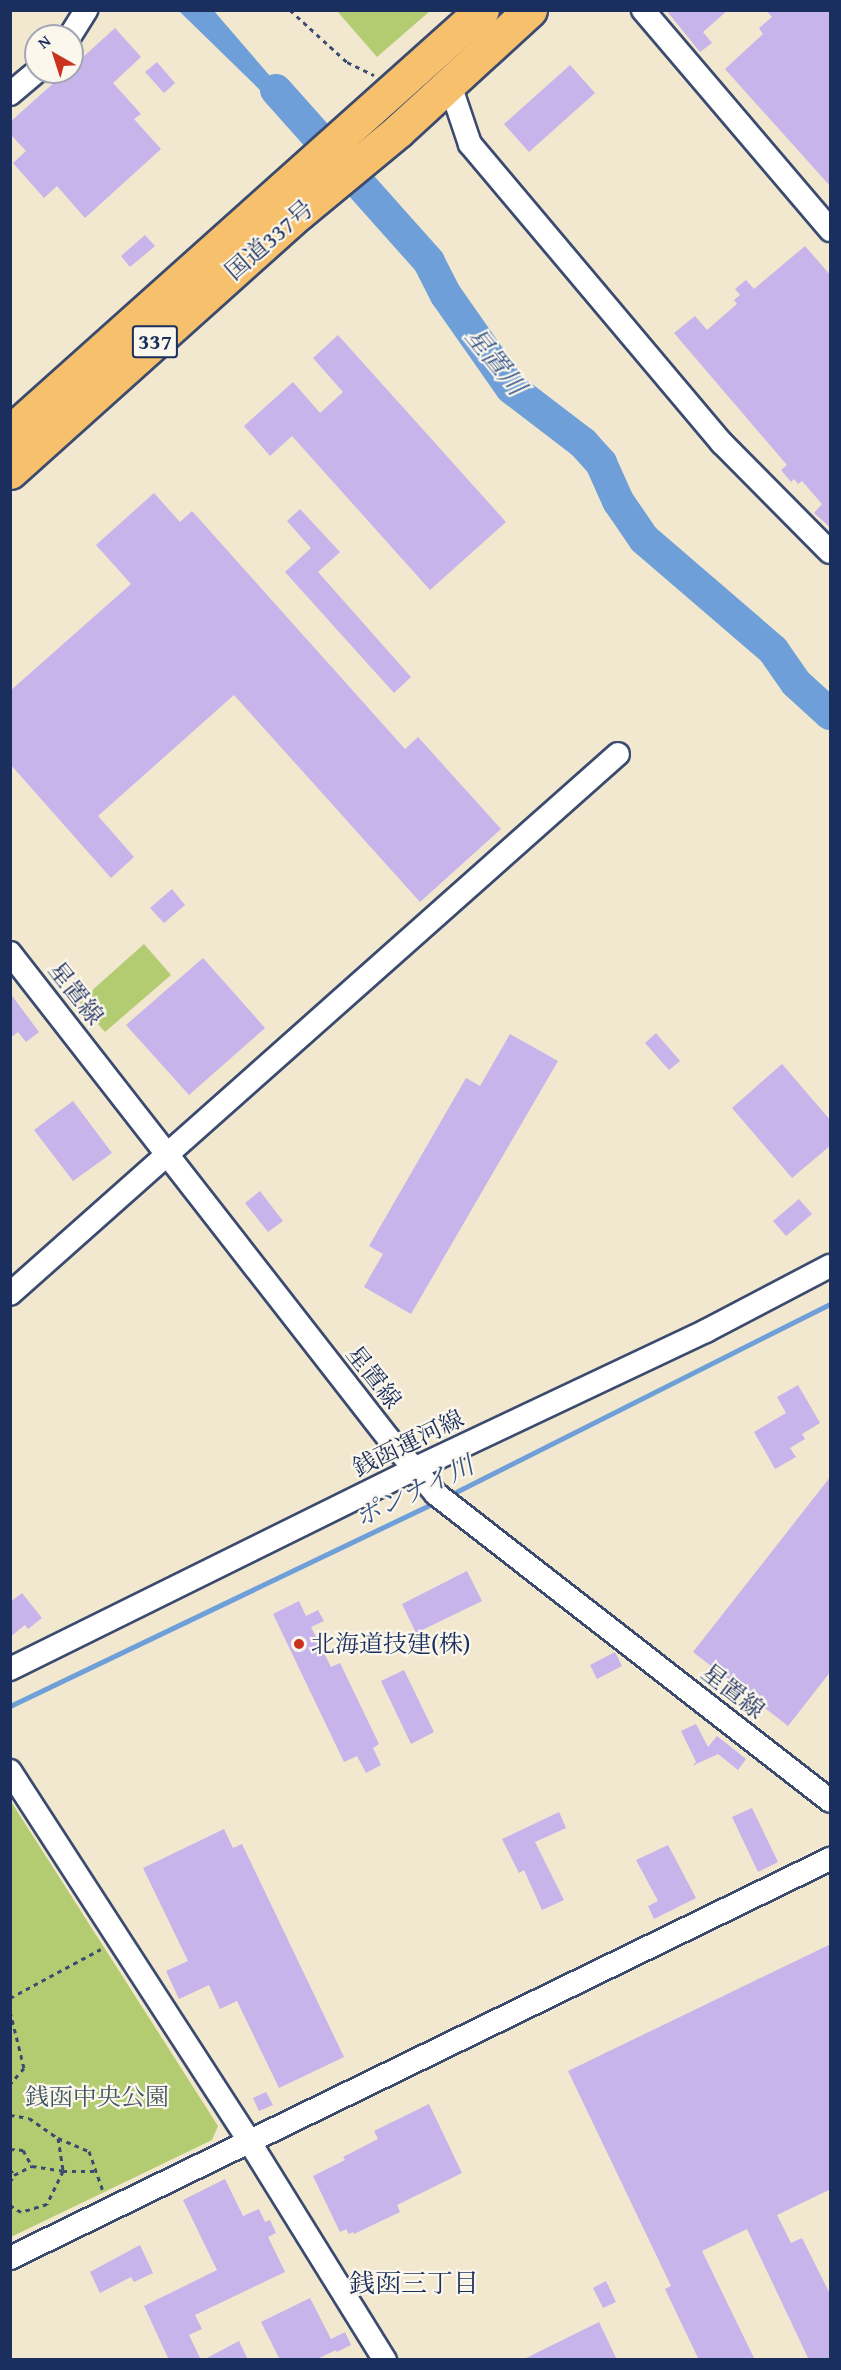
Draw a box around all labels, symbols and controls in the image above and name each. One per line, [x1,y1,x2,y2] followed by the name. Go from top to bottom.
[24,24,84,84] north arrow
[32,29,56,54] text: N
[219,194,319,286] street label: 国道337号
[459,321,533,401] water label: 星置川
[131,323,179,361] road number: 337
[42,956,110,1030] street label: 星置線
[340,1340,408,1414] street label: 星置線
[348,1404,468,1482] street label: 銭函運河線
[349,1448,479,1534] water label: ポンナイ川
[311,1630,470,1658] place label: 北海道技建(株)
[292,1637,306,1651] marker: 北海道技建(株)
[696,1657,770,1725] street label: 星置線
[25,2083,169,2111] park label: 銭函中央公園
[349,2267,479,2299] district label: 銭函三丁目

